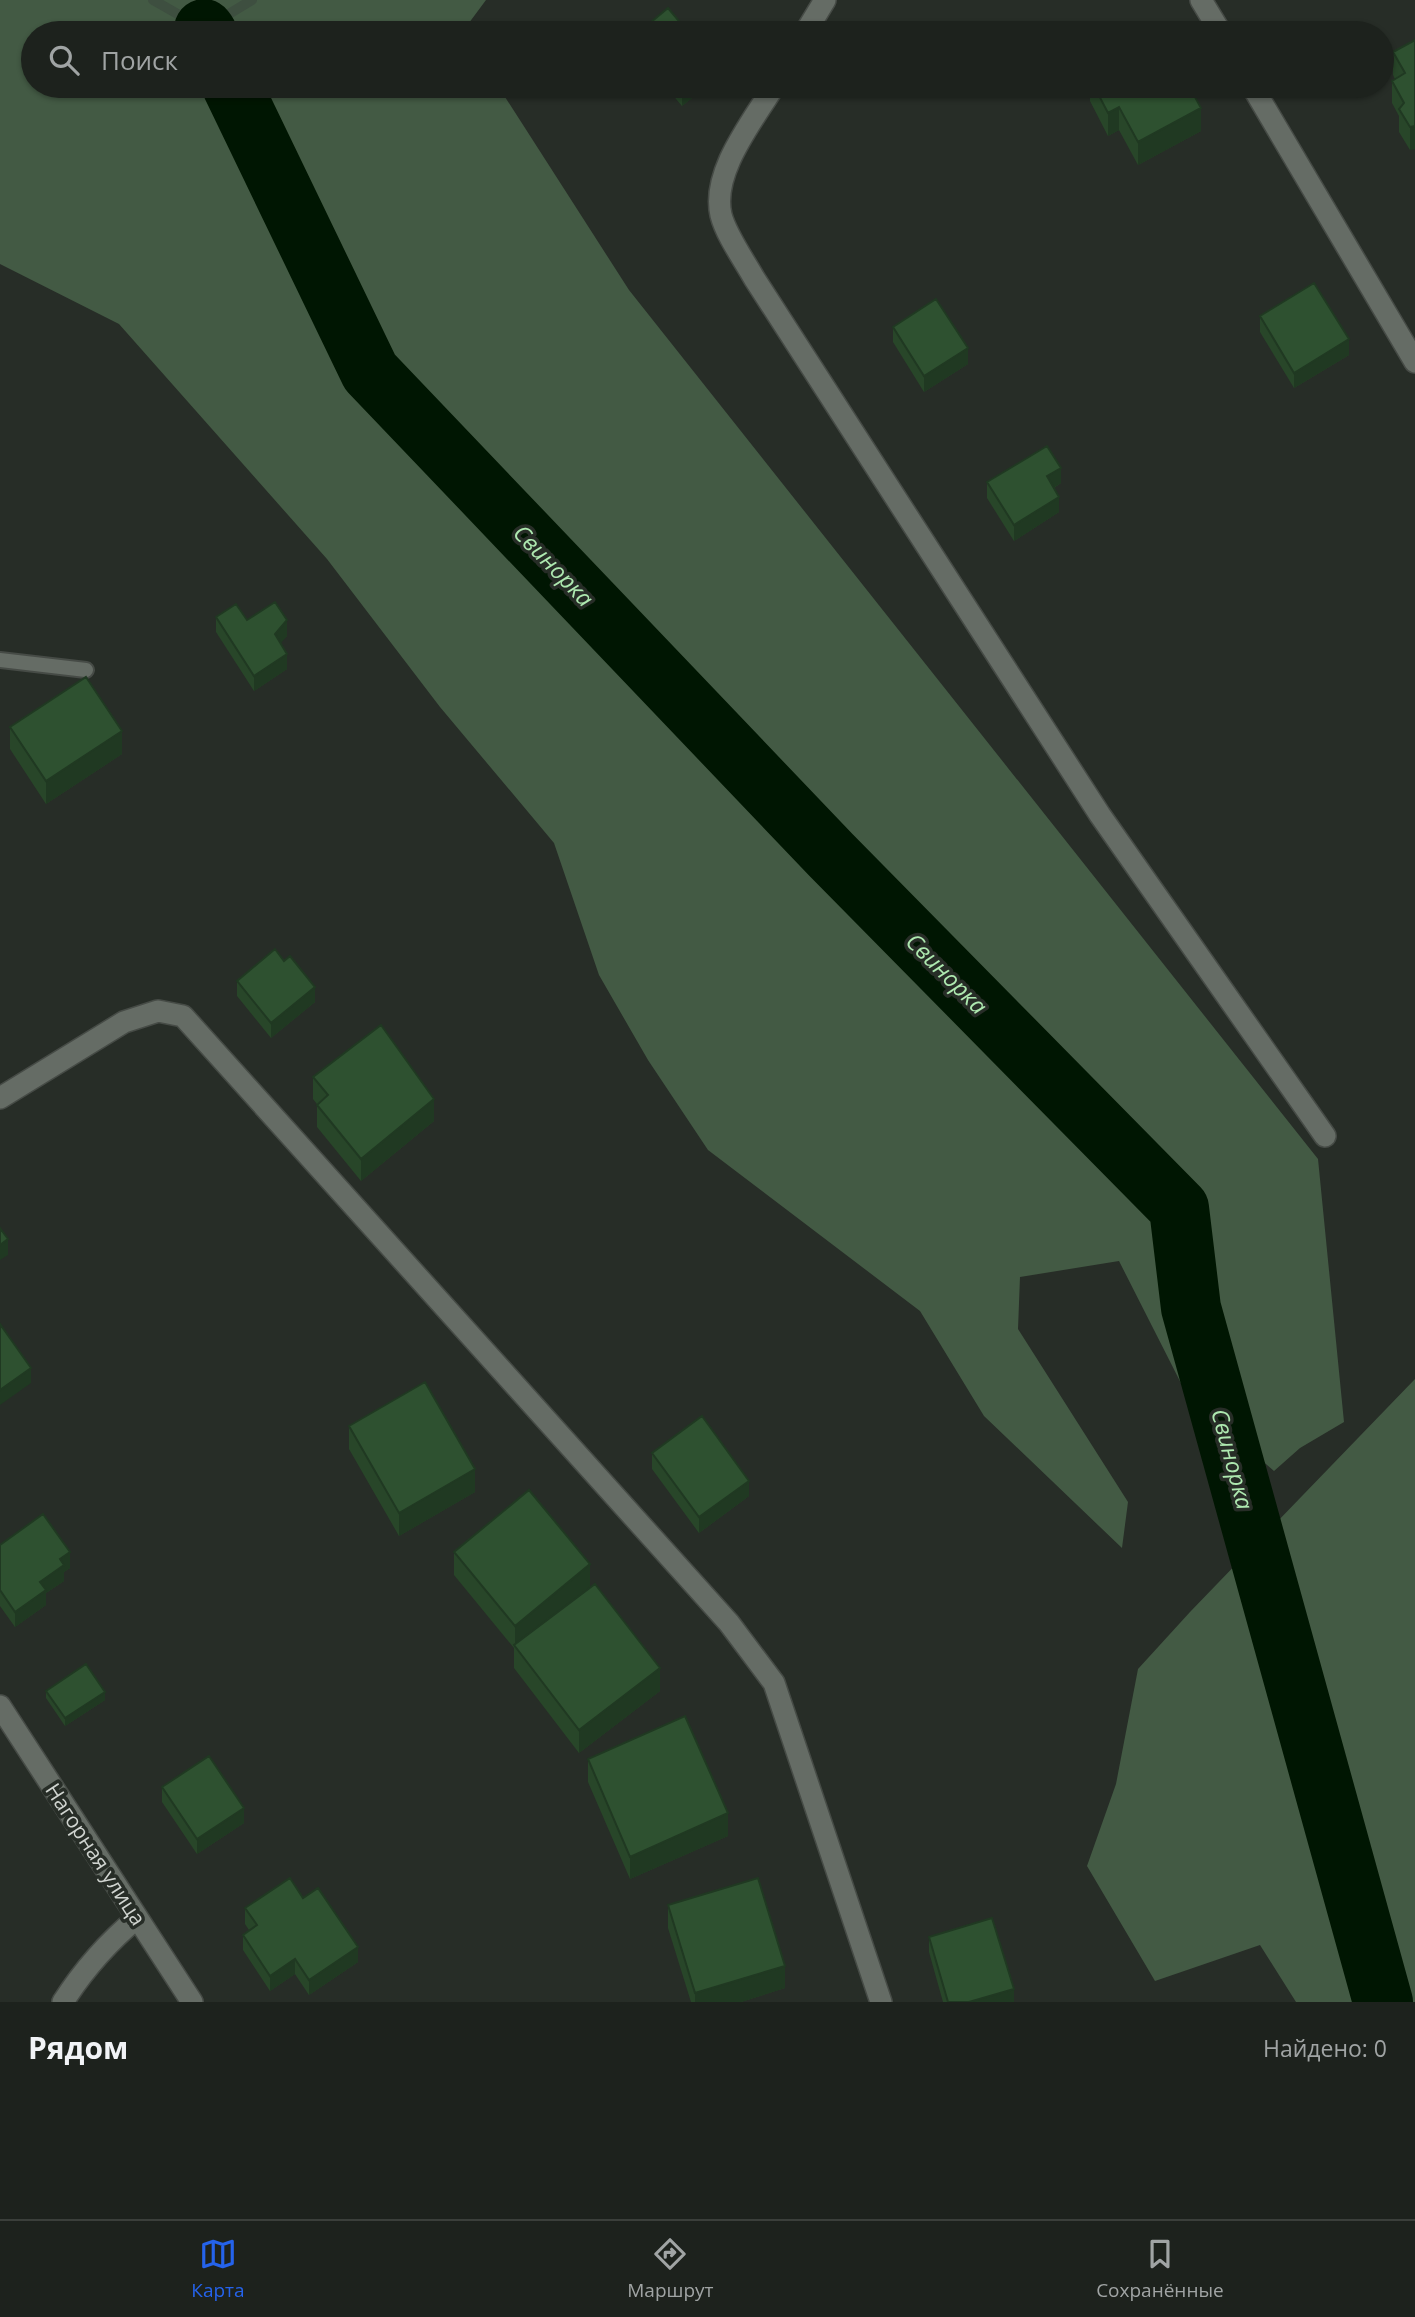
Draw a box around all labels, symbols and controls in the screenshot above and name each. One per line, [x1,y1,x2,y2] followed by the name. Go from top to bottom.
[21,21,1394,98] search box
[45,41,83,79] icon: search
[101,42,178,78] text: Поиск
[507,517,601,613] water label: Свинорка
[899,925,995,1021] water label: Свинорка
[1204,1405,1262,1513] water label: Свинорка
[39,1777,153,1931] street label: Нагорная улица
[28,2027,128,2068] text: Рядом
[1263,2032,1387,2064] text: Найдено: 0
[191,2235,245,2303] tab: Карта
[627,2235,714,2303] tab: Маршрут
[1096,2235,1224,2303] tab: Сохранённые

